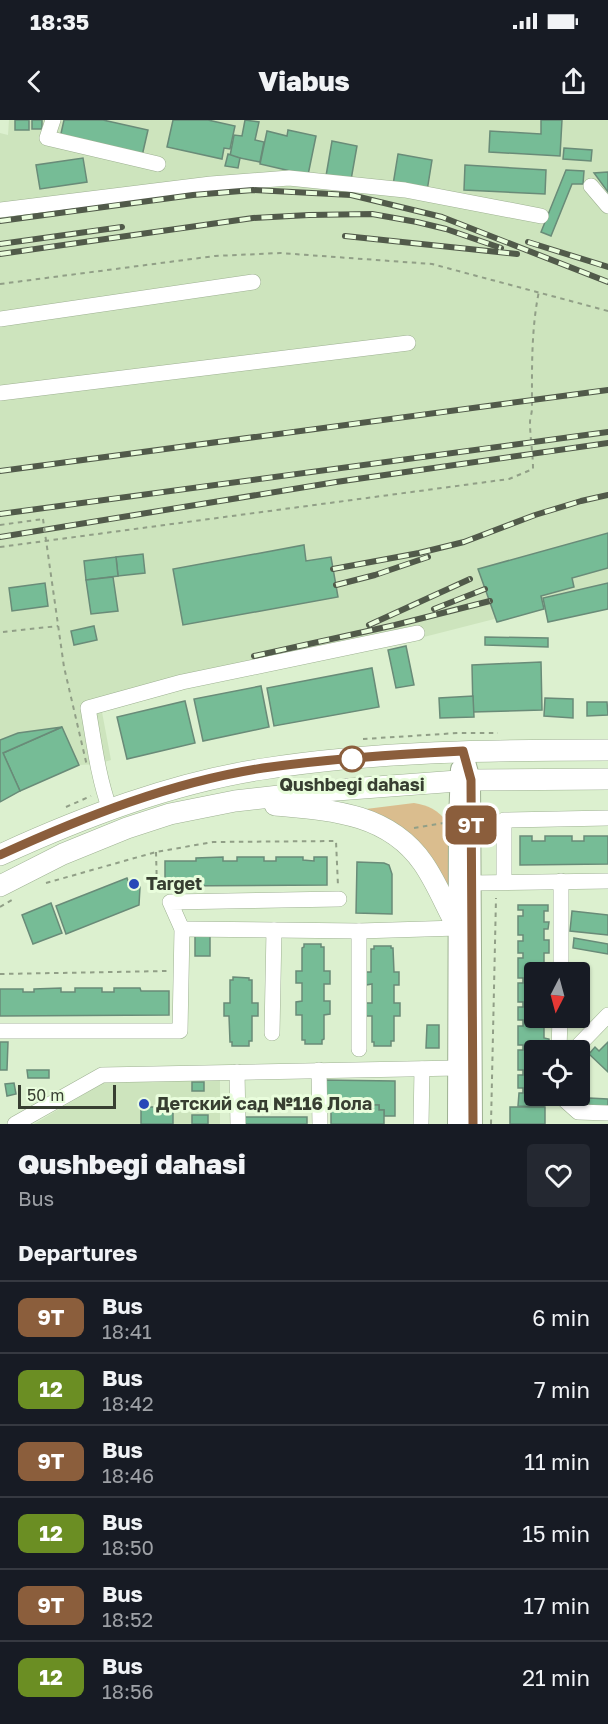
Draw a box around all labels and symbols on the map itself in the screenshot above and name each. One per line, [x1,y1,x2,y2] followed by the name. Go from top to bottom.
[339,746,365,772] marker: Qushbegi dahasi
[279,773,425,795] place label: Qushbegi dahasi
[444,806,498,844] line badge: 9Т
[146,872,202,894] place label: Target
[127,877,141,891] marker: Target
[524,962,590,1028] north arrow
[18,1082,116,1109] scale bar
[156,1092,372,1114] place label: Детский сад №116 Лола
[137,1097,151,1111] marker: Детский сад №116 Лола

